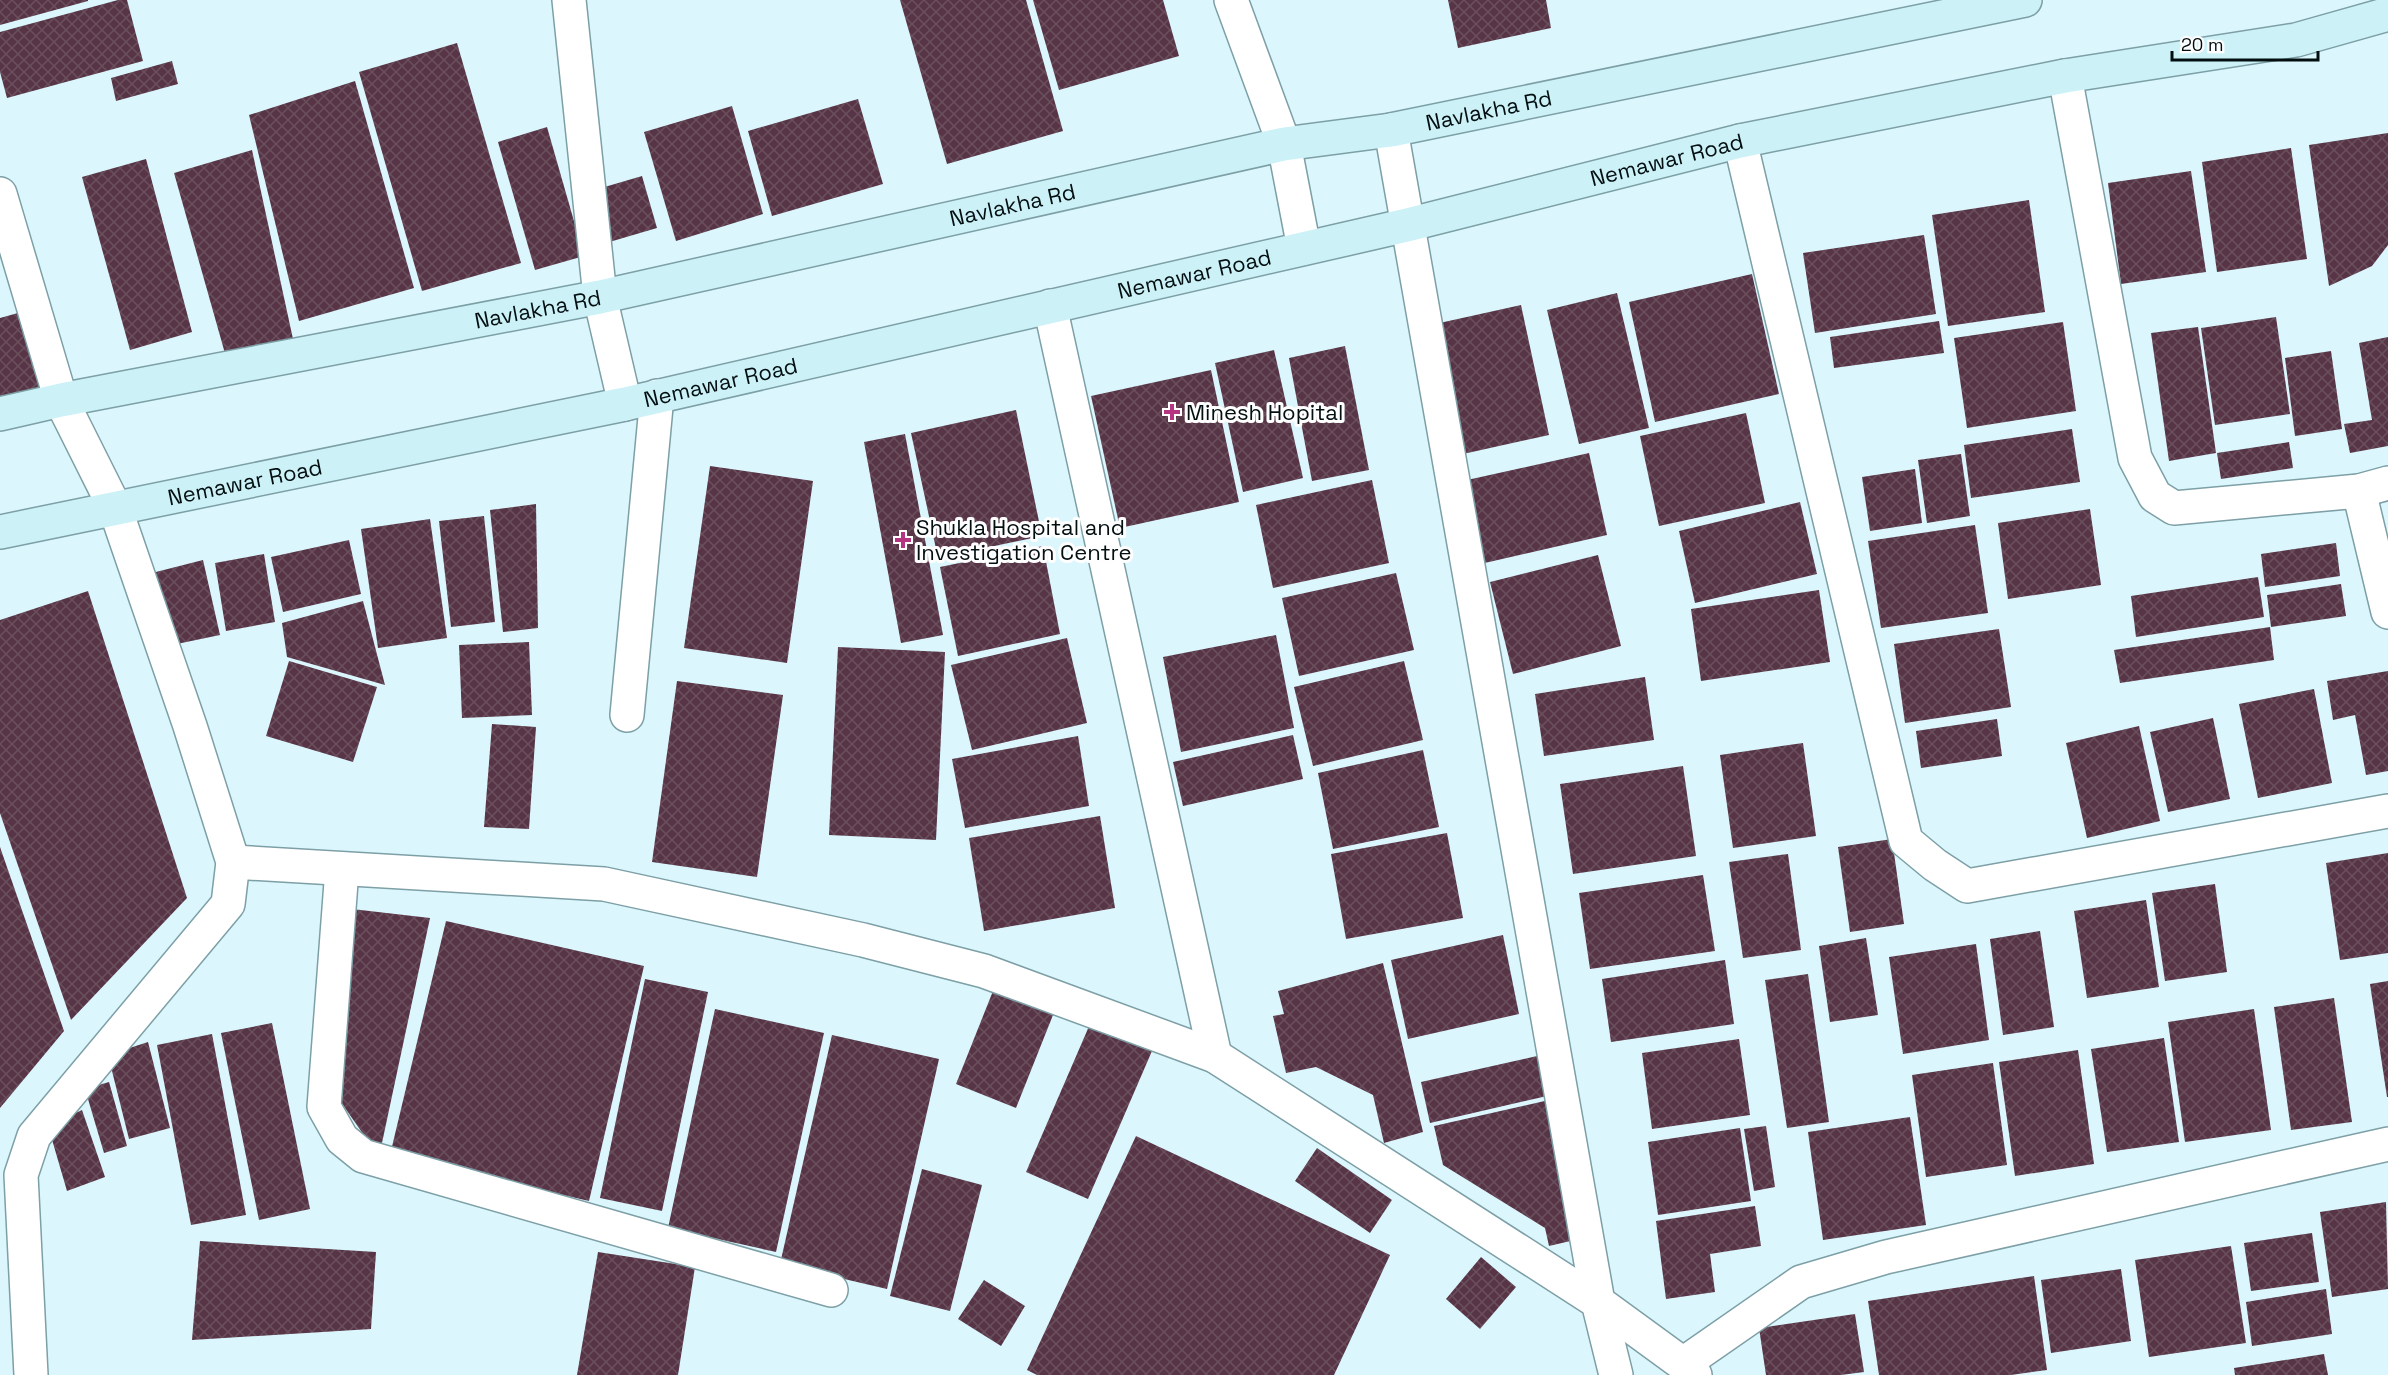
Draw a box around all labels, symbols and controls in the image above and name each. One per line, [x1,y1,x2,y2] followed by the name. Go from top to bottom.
[2172,24,2318,62] scale bar
[2181,33,2224,56] text: 20 m
[1423,83,1554,137] street label: Navlakha Rd
[1587,127,1746,192] street label: Nemawar Road
[947,177,1078,232] street label: Navlakha Rd
[1115,243,1274,305] street label: Nemawar Road
[472,283,603,335] street label: Navlakha Rd
[641,351,800,413] street label: Nemawar Road
[1186,398,1343,426] place label: Minesh Hopital
[1163,403,1181,421] marker: Minesh Hopital
[165,452,325,511] street label: Nemawar Road
[916,513,1132,566] place label: Shukla Hospital and Investigation Centre
[894,531,912,549] marker: Shukla Hospital and Investigation Centre

